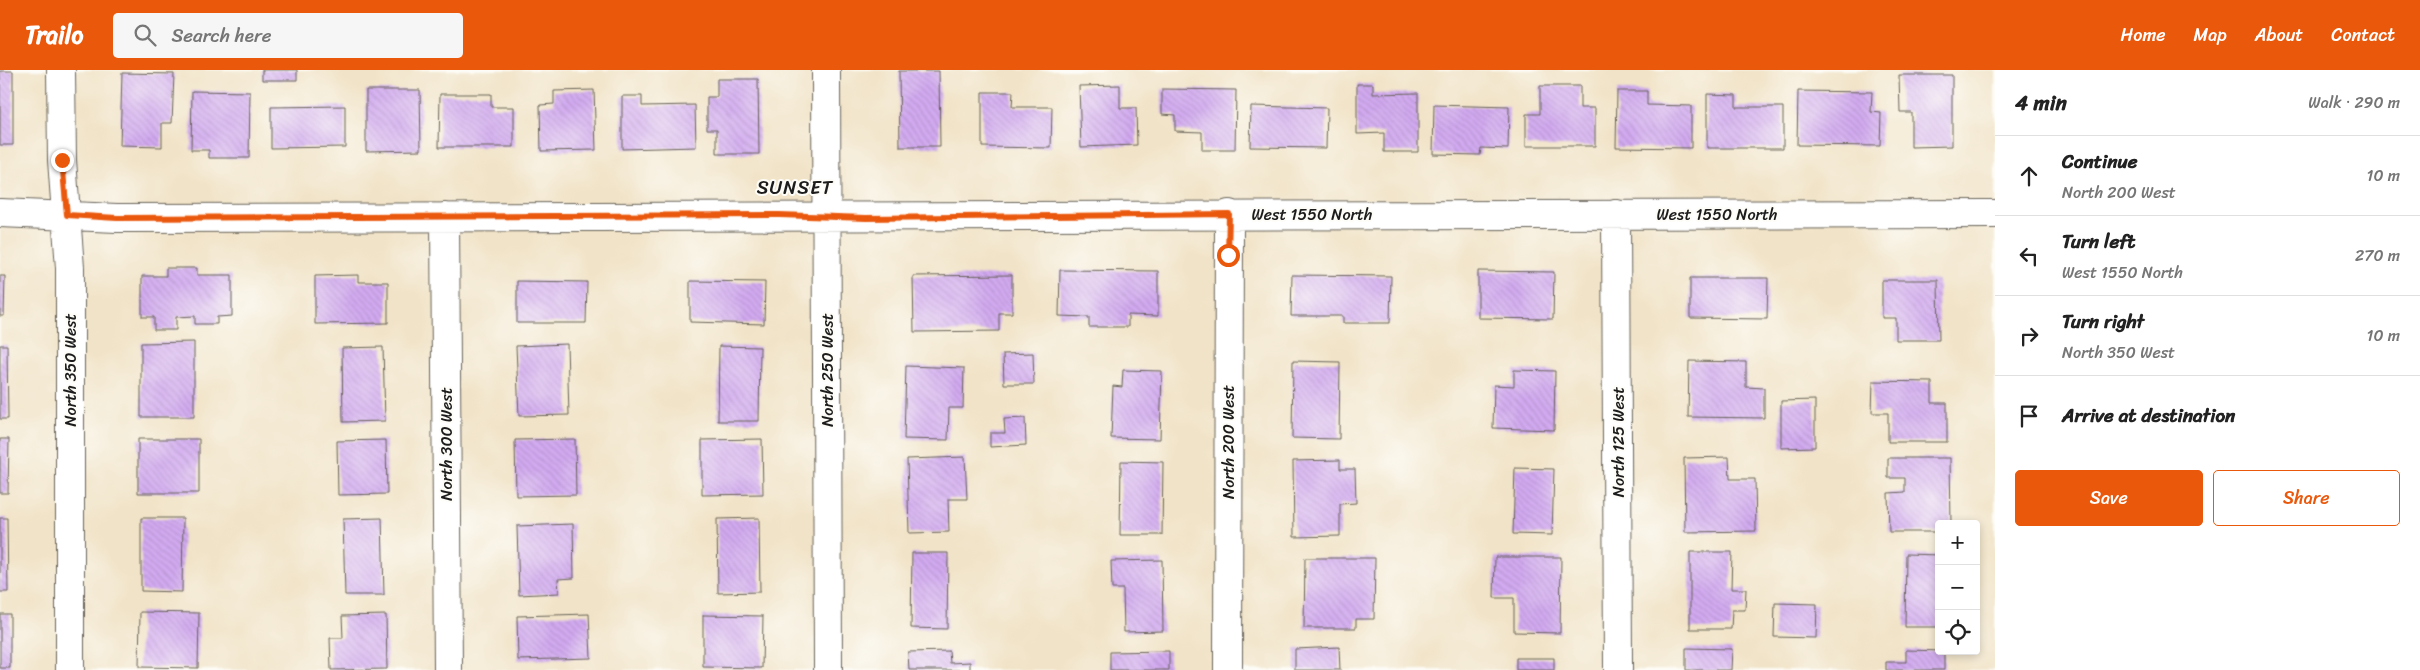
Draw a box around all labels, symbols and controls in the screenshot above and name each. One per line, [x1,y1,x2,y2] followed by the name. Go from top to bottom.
[113,13,463,58] search box
[25,14,83,56] text: Trailo
[171,19,272,52] text: Search here
[2121,19,2166,51] text: Home
[2194,19,2227,51] text: Map
[2255,19,2303,51] text: About
[2331,19,2395,51] text: Contact
[131,21,159,49] icon: search
[2015,84,2067,122] text: 4 min
[2308,88,2400,117] text: Walk · 290 m
[2062,145,2138,178] text: Continue
[51,149,74,172] route end
[2367,161,2400,190] text: 10 m
[2015,162,2043,190] icon: ahead
[757,171,834,204] district label: SUNSET
[2062,178,2176,207] text: North 200 West
[1252,200,1372,229] street label: West 1550 North
[1657,200,1777,229] street label: West 1550 North
[2062,225,2135,258] text: Turn left
[2355,241,2400,270] text: 270 m
[2015,242,2043,270] icon: left
[1217,244,1240,267] route start
[2062,258,2183,287] text: West 1550 North
[2062,305,2144,338] text: Turn right
[56,313,85,427] street label: North 350 West
[813,313,842,427] street label: North 250 West
[2367,321,2400,350] text: 10 m
[2015,322,2043,350] icon: right
[2062,338,2175,367] text: North 350 West
[1214,385,1243,499] street label: North 200 West
[432,387,461,501] street label: North 300 West
[1604,387,1633,497] street label: North 125 West
[2062,399,2235,432] text: Arrive at destination
[2015,402,2043,430] icon: arrive
[2015,470,2203,526] button: Save
[2213,470,2400,526] button: Share
[1935,520,1980,655] map controls
[1935,520,1980,565] button: +
[1935,565,1980,610] button: −
[1935,610,1980,655] button: locate

